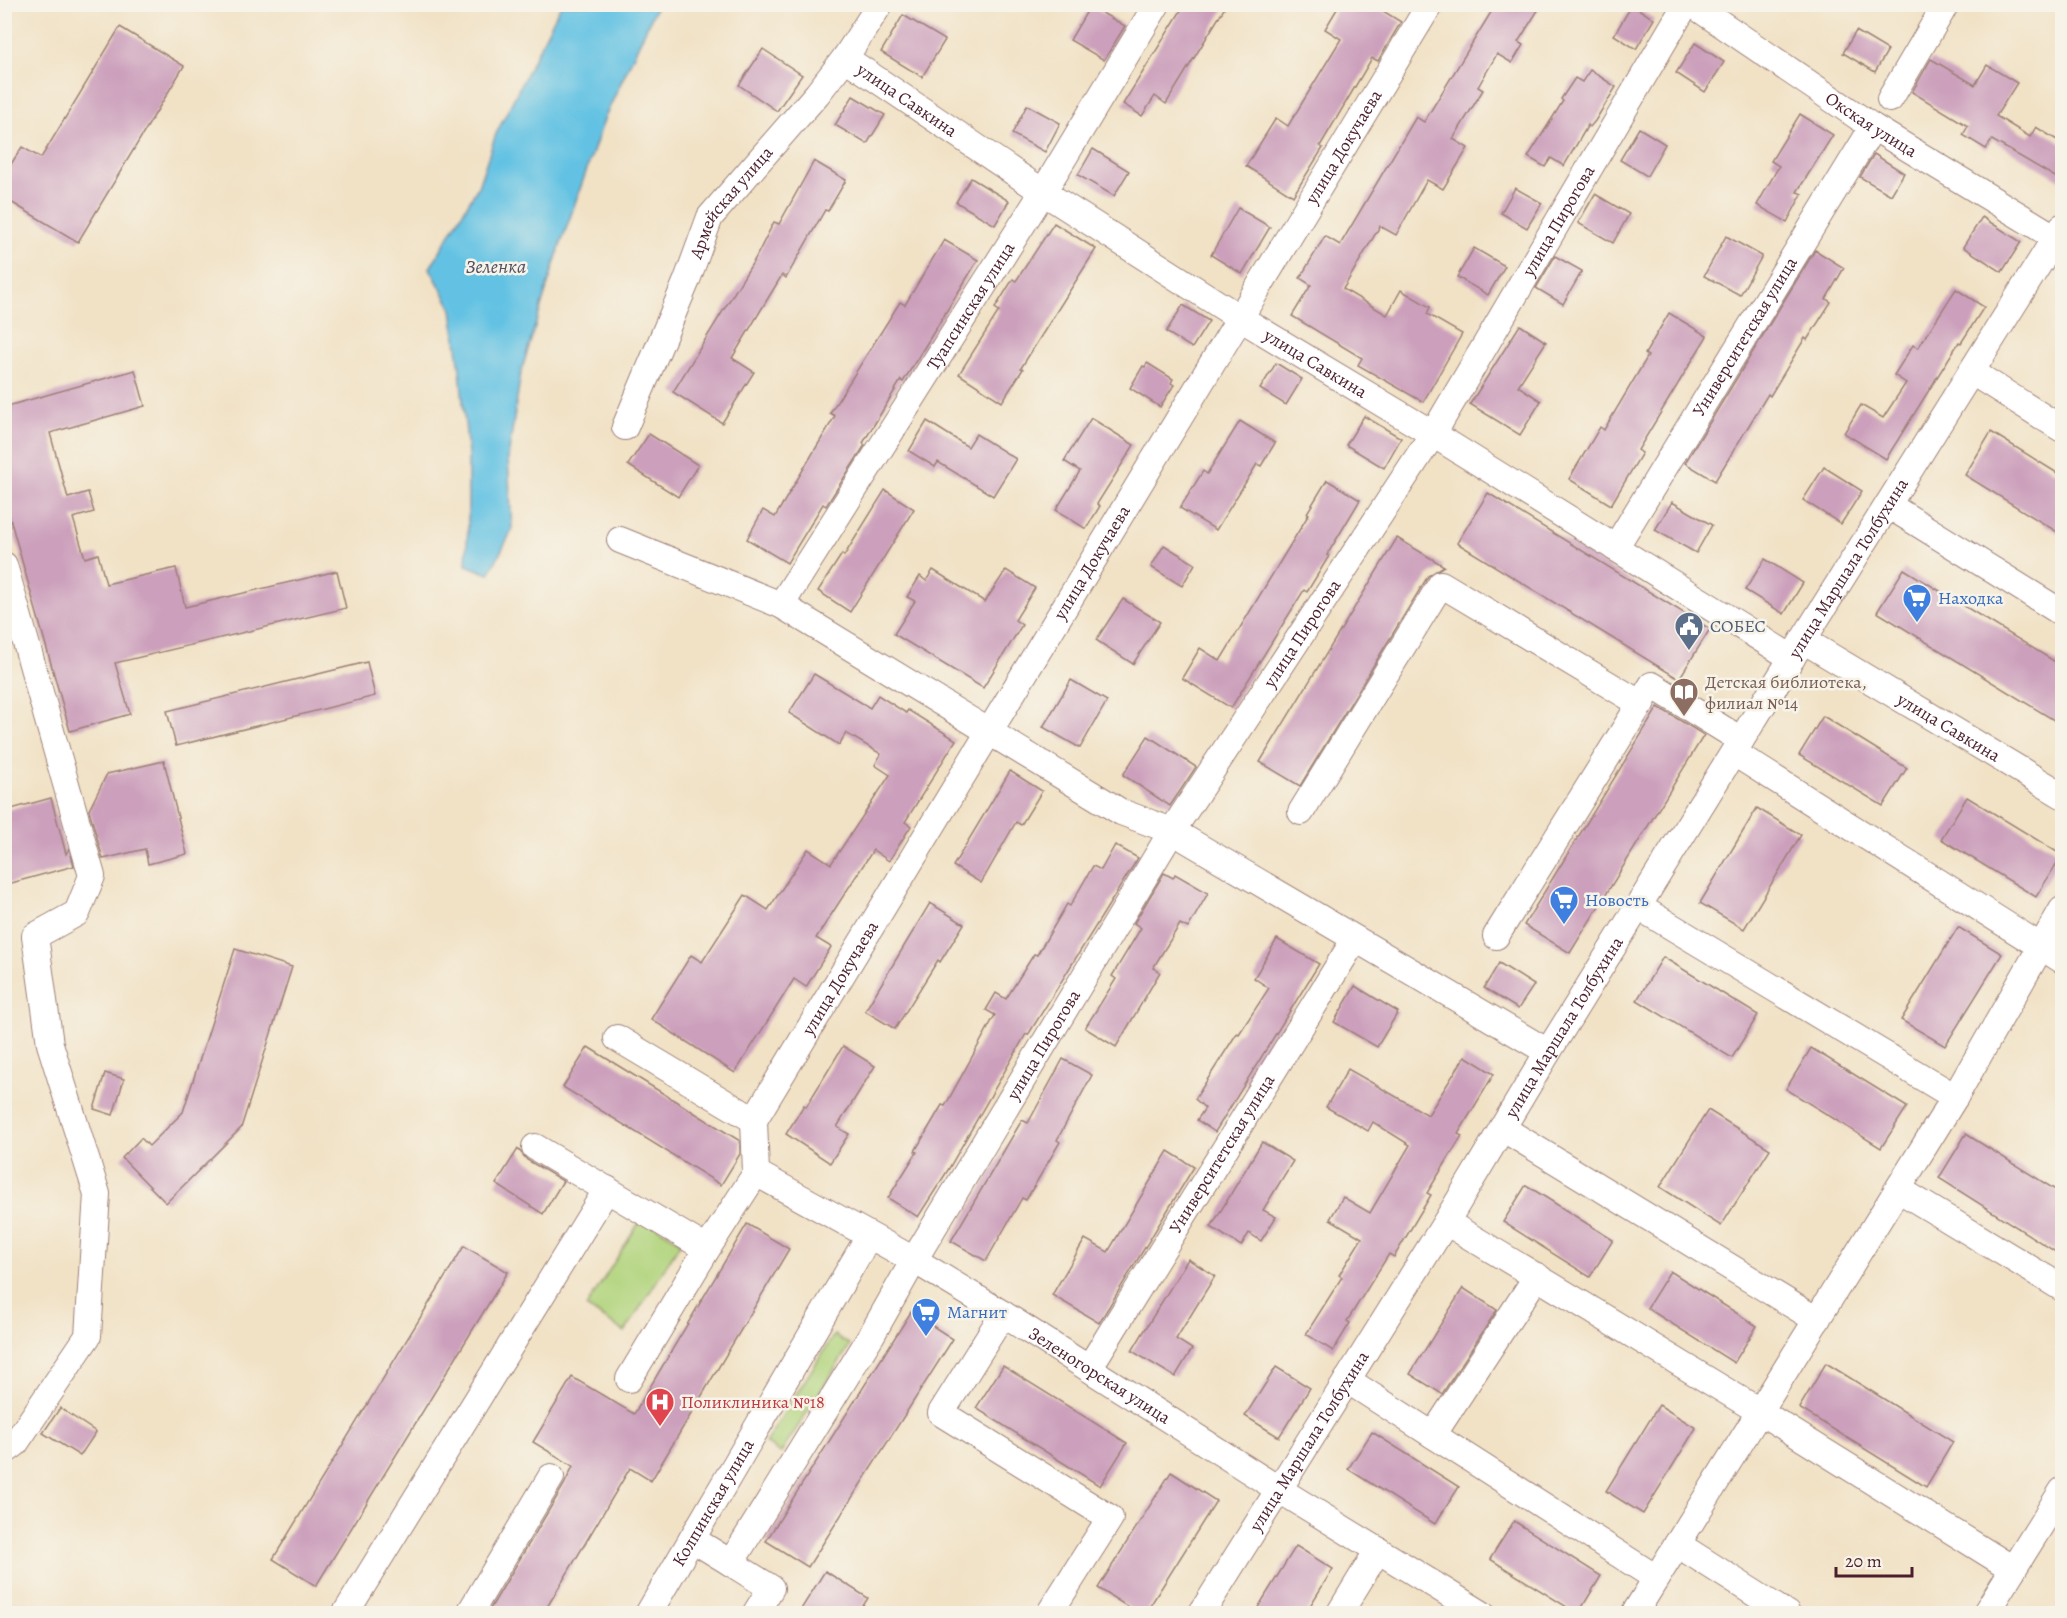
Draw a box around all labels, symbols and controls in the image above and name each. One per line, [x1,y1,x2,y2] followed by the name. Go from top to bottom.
[851,57,963,143] street label: улица Савкина
[1299,84,1388,209] street label: улица Докучаева
[1821,86,1922,163] street label: Окская улица
[683,140,779,263] street label: Армейская улица
[1516,160,1601,281] street label: улица Пирогова
[921,237,1021,375] street label: Туапсинская улица
[1687,252,1803,421] street label: Университетская улица
[466,253,526,280] water label: Зеленка
[1259,323,1372,404] street label: улица Савкина
[1782,473,1914,664] street label: улица Маршала Толбухина
[1047,500,1136,625] street label: улица Докучаева
[1257,574,1347,693] street label: улица Пирогова
[1901,582,1933,624] supermarket icon: Находка
[1938,586,2004,610] place label: Находка
[1673,610,1705,652] public building icon: СОБЕС
[1710,614,1766,638] place label: СОБЕС
[1705,670,1867,715] place label: Детская библиотека, филиал №14
[1668,676,1700,718] library icon: Детская библиотека, филиал №14
[1892,687,2006,768] street label: улица Савкина
[1548,884,1580,926] supermarket icon: Новость
[1585,888,1649,912] place label: Новость
[796,916,884,1041] street label: улица Докучаева
[1499,931,1629,1123] street label: улица Маршала Толбухина
[1000,984,1086,1105] street label: улица Пирогова
[1163,1069,1281,1238] street label: Университетская улица
[910,1296,942,1338] supermarket icon: Магнит
[947,1300,1007,1324] place label: Магнит
[1024,1321,1176,1430] street label: Зеленогорская улица
[1243,1346,1375,1537] street label: улица Маршала Толбухина
[644,1386,676,1428] hospital icon: Поликлиника №18
[681,1390,825,1414] place label: Поликлиника №18
[666,1434,760,1571] street label: Колпинская улица
[1836,1540,1912,1578] scale bar
[1845,1549,1882,1573] text: 20 m

